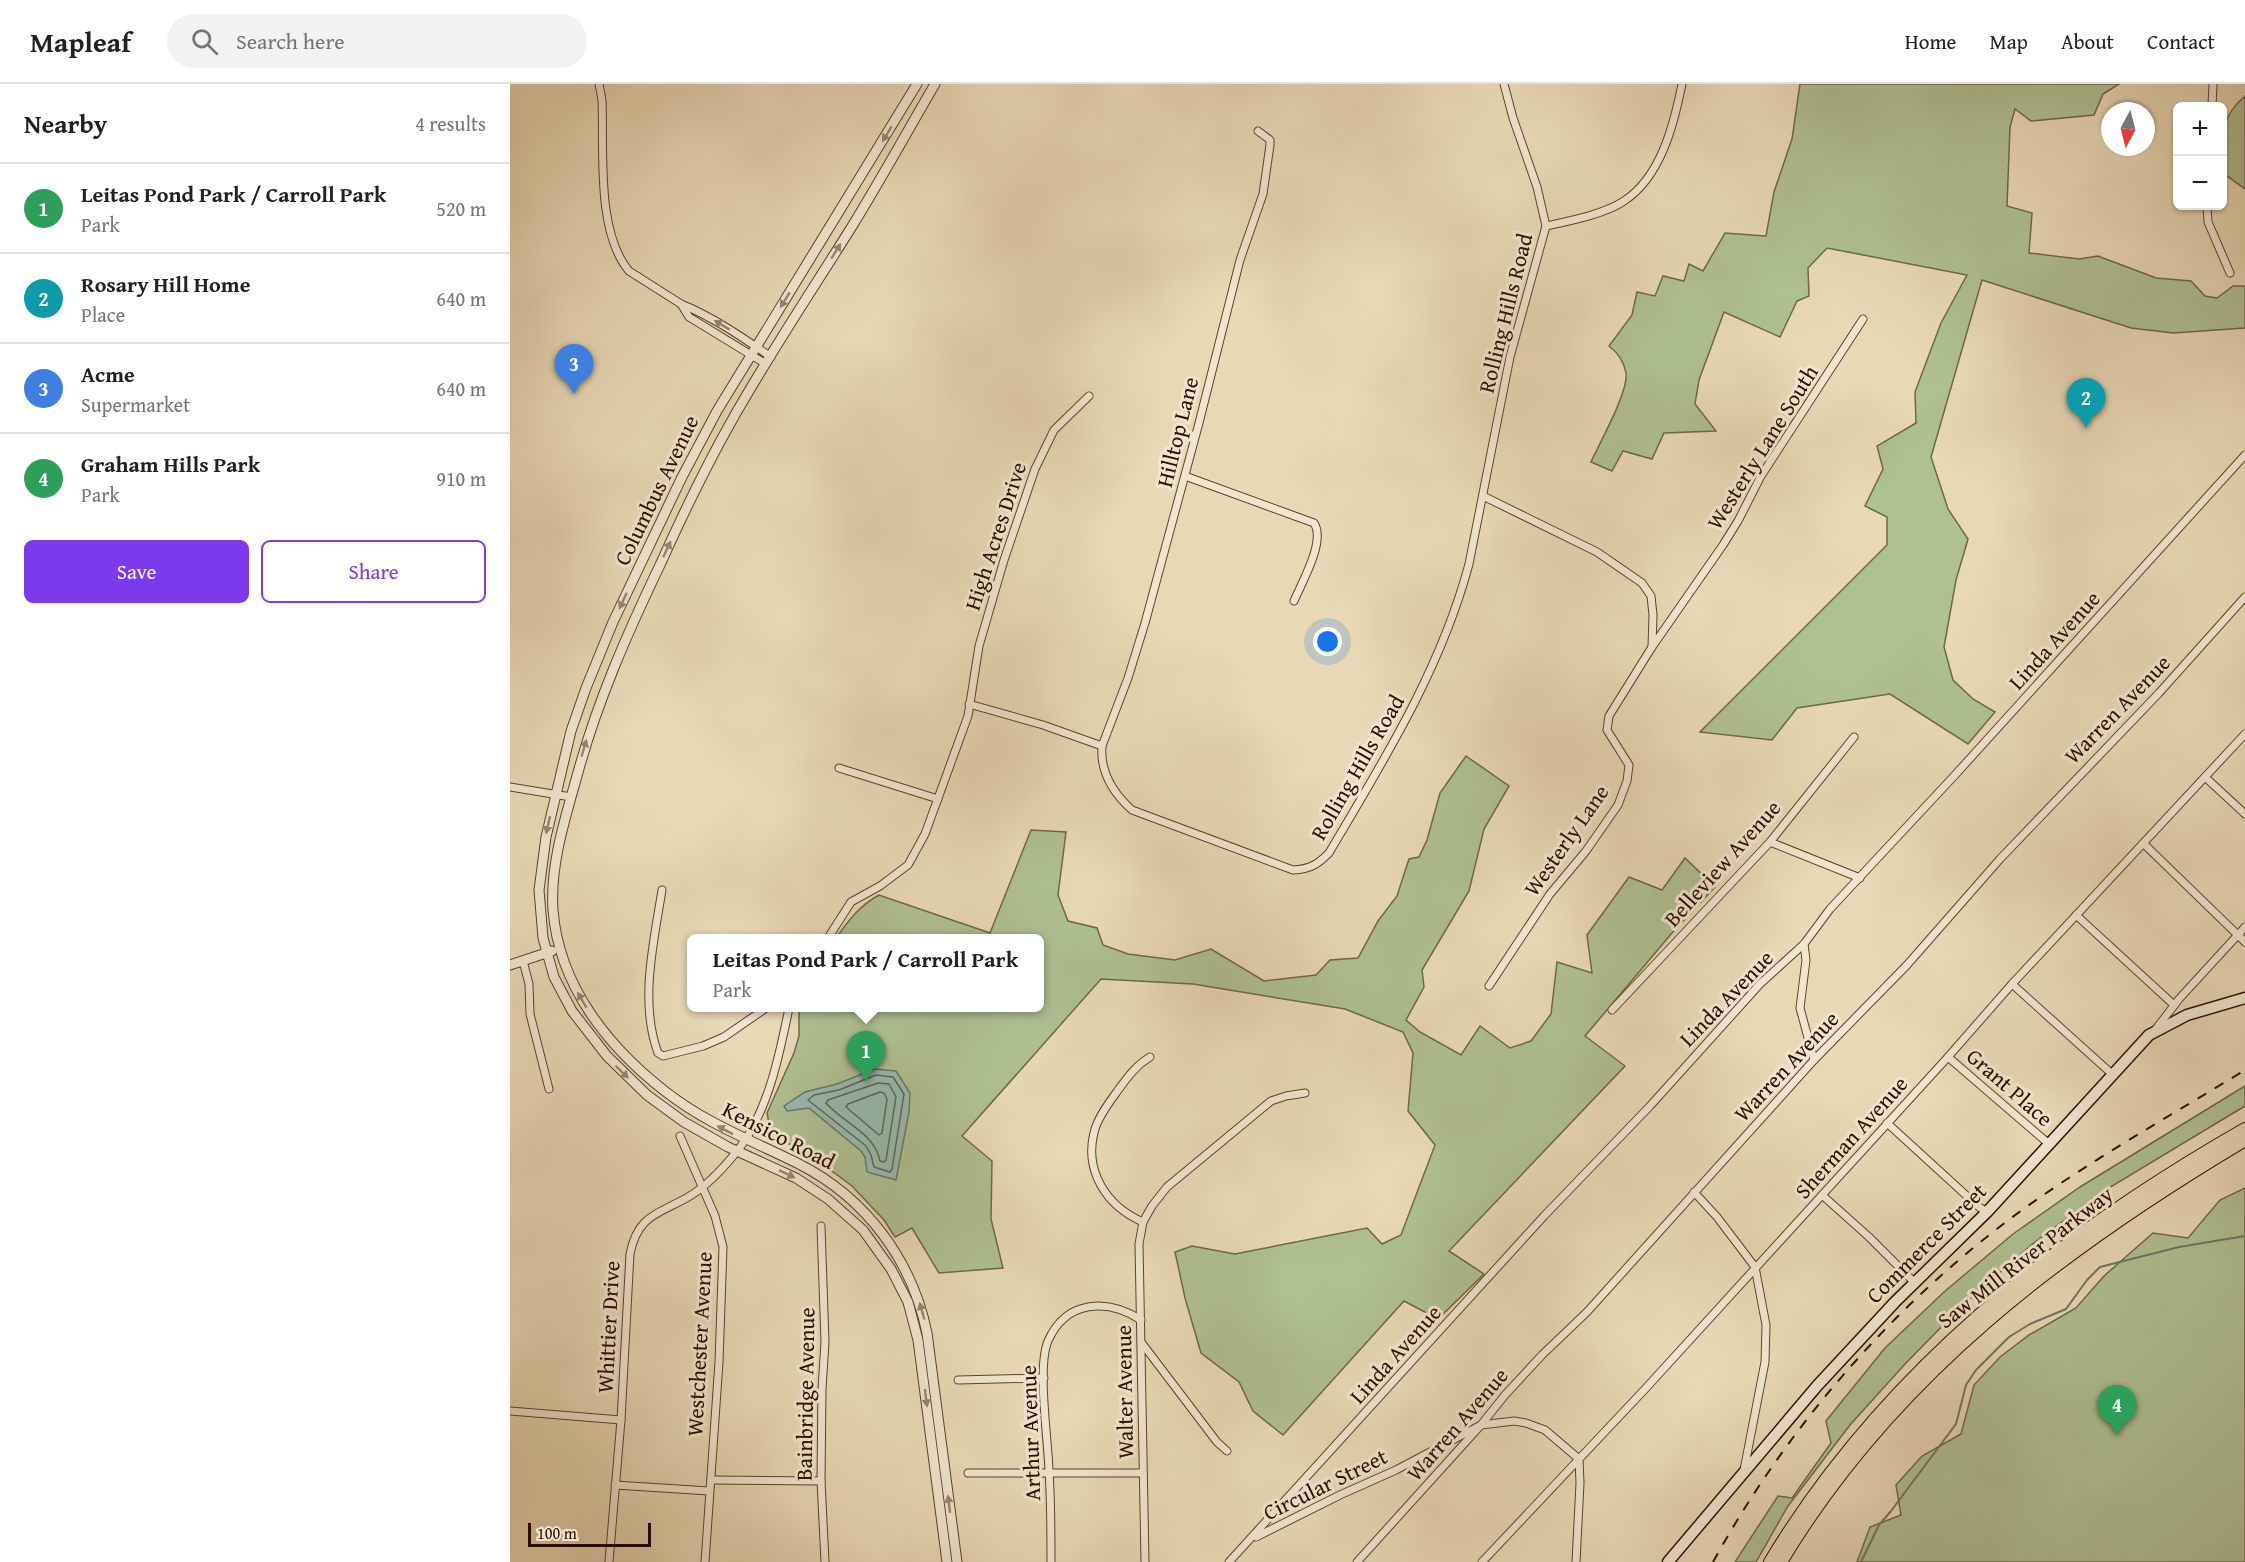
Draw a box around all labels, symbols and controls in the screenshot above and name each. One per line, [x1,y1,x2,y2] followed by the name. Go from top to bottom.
[167,14,587,68] search box
[30,21,131,62] text: Mapleaf
[188,25,221,58] icon: search
[236,25,345,57] text: Search here
[1905,26,1956,57] text: Home
[1989,26,2028,57] text: Map
[2061,26,2114,57] text: About
[2147,26,2215,57] text: Contact
[2101,102,2155,156] north arrow
[2173,102,2227,210] map controls
[2173,102,2227,156] button: +
[24,104,107,143] text: Nearby
[415,109,486,138] text: 4 results
[882,126,892,143] one-way arrow
[2173,156,2227,210] button: −
[81,178,386,210] text: Leitas Pond Park / Carroll Park
[38,194,49,223] text: 1
[436,194,486,223] text: 520 m
[81,210,120,239] text: Park
[1470,230,1540,396] street label: Rolling Hills Road
[830,243,841,260] one-way arrow
[81,268,250,300] text: Rosary Hill Home
[38,284,49,313] text: 2
[436,284,486,313] text: 640 m
[779,292,790,308] one-way arrow
[81,300,125,329] text: Place
[714,319,730,330] one-way arrow
[554,344,594,394] pin: 3
[81,358,135,390] text: Acme
[1698,358,1826,535] street label: Westerly Lane South
[1148,373,1206,491] street label: Hilltop Lane
[38,374,49,403] text: 3
[436,374,486,403] text: 640 m
[2066,378,2106,428] pin: 2
[81,390,190,419] text: Supermarket
[606,409,706,571] street label: Columbus Avenue
[81,448,260,480] text: Graham Hills Park
[956,458,1034,614] street label: High Acres Drive
[38,464,49,493] text: 4
[436,464,486,493] text: 910 m
[81,480,120,509] text: Park
[24,540,249,603] button: Save
[261,540,486,603] button: Share
[663,540,672,557] one-way arrow
[2001,583,2107,697] street label: Linda Avenue
[619,593,628,610] one-way arrow
[1313,627,1342,656] your location
[2056,647,2178,771] street label: Warren Avenue
[1302,688,1412,846] street label: Rolling Hills Road
[580,739,590,757] one-way arrow
[1516,778,1616,902] street label: Westerly Lane
[1656,792,1788,934] street label: Belleview Avenue
[543,816,553,834] one-way arrow
[687,934,1044,1012] popup
[1671,942,1781,1054] street label: Linda Avenue
[713,943,1018,975] text: Leitas Pond Park / Carroll Park
[713,975,751,1004] text: Park
[577,991,587,1008] one-way arrow
[1726,1003,1846,1129] street label: Warren Avenue
[846,1032,886,1081] pin: 1
[1960,1040,2060,1134] street label: Grant Place
[614,1065,629,1079] one-way arrow
[1787,1068,1915,1206] street label: Sherman Avenue
[717,1093,841,1177] street label: Kensico Road
[716,1125,733,1134] one-way arrow
[778,1169,795,1178] one-way arrow
[1859,1175,1994,1310] street label: Commerce Street
[1930,1178,2120,1336] street label: Saw Mill River Parkway
[678,1251,720,1437] street label: Westchester Avenue
[589,1260,627,1394] street label: Whittier Drive
[1342,1297,1448,1411] street label: Linda Avenue
[917,1302,926,1320] one-way arrow
[787,1307,823,1481] street label: Bainbridge Avenue
[1107,1325,1141,1459] street label: Walter Avenue
[1399,1360,1515,1488] street label: Warren Avenue
[1012,1365,1048,1501] street label: Arthur Avenue
[2098,1386,2136,1435] pin: 4
[922,1389,931,1408] one-way arrow
[1257,1440,1393,1528] street label: Circular Street
[945,1494,954,1513] one-way arrow
[528,1520,651,1548] scale bar
[537,1521,577,1545] text: 100 m

